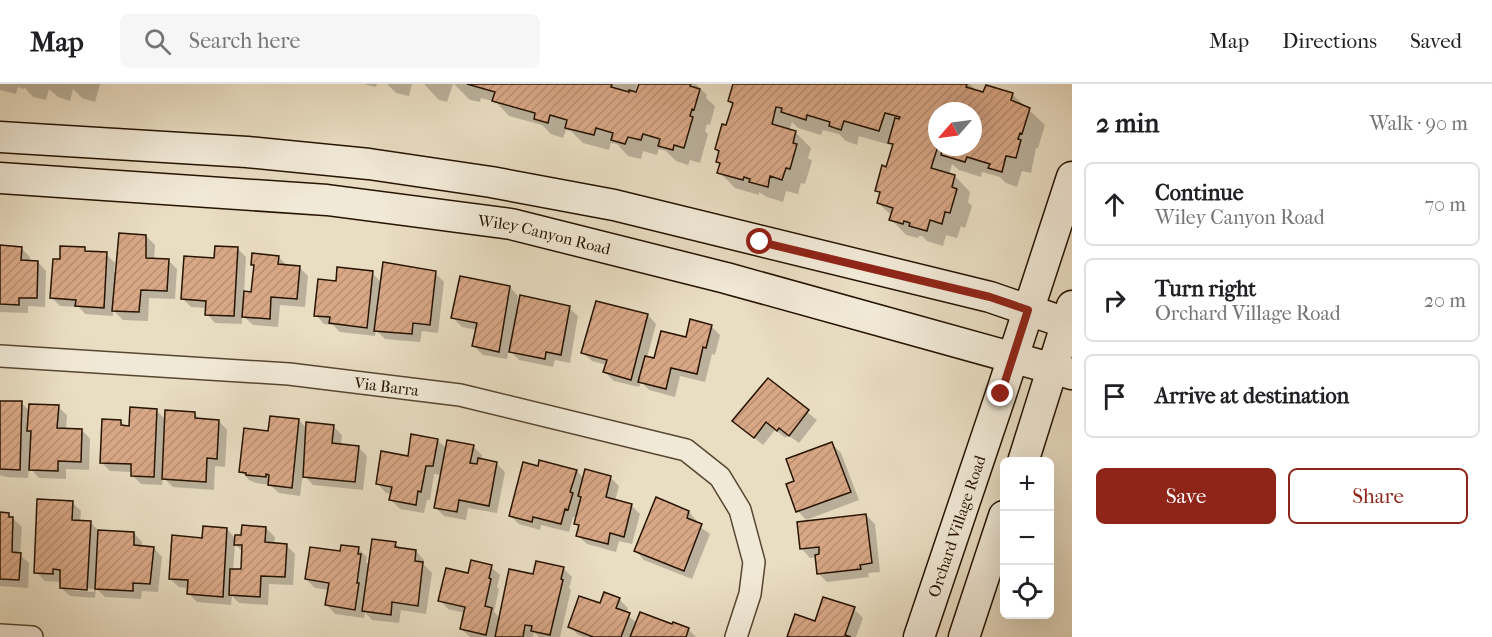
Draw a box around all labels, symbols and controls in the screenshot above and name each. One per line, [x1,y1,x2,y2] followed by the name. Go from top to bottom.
[120,14,540,68] search box
[30,25,84,58] text: Map
[141,25,174,58] icon: search
[189,28,300,54] text: Search here
[1209,29,1249,53] text: Map
[1282,29,1377,53] text: Directions
[1410,29,1462,53] text: Saved
[928,102,982,156] north arrow
[1096,108,1159,139] text: 2 min
[1370,112,1468,135] text: Walk · 90 m
[1155,180,1244,206] text: Continue
[1098,188,1131,221] icon: ahead
[1424,193,1466,216] text: 70 m
[1155,206,1325,229] text: Wiley Canyon Road
[476,211,613,259] street label: Wiley Canyon Road
[746,228,772,254] route start
[1155,276,1256,302] text: Turn right
[1098,284,1131,317] icon: right
[1424,289,1466,312] text: 20 m
[1155,302,1341,325] text: Orchard Village Road
[352,373,421,400] street label: Via Barra
[987,380,1013,406] route end
[1098,380,1131,413] icon: arrive
[1155,383,1349,409] text: Arrive at destination
[924,453,990,600] street label: Orchard Village Road
[1000,457,1054,619] map controls
[1000,457,1054,511] button: +
[1096,468,1276,524] button: Save
[1288,468,1468,524] button: Share
[1000,511,1054,565] button: −
[1000,565,1054,619] button: locate

